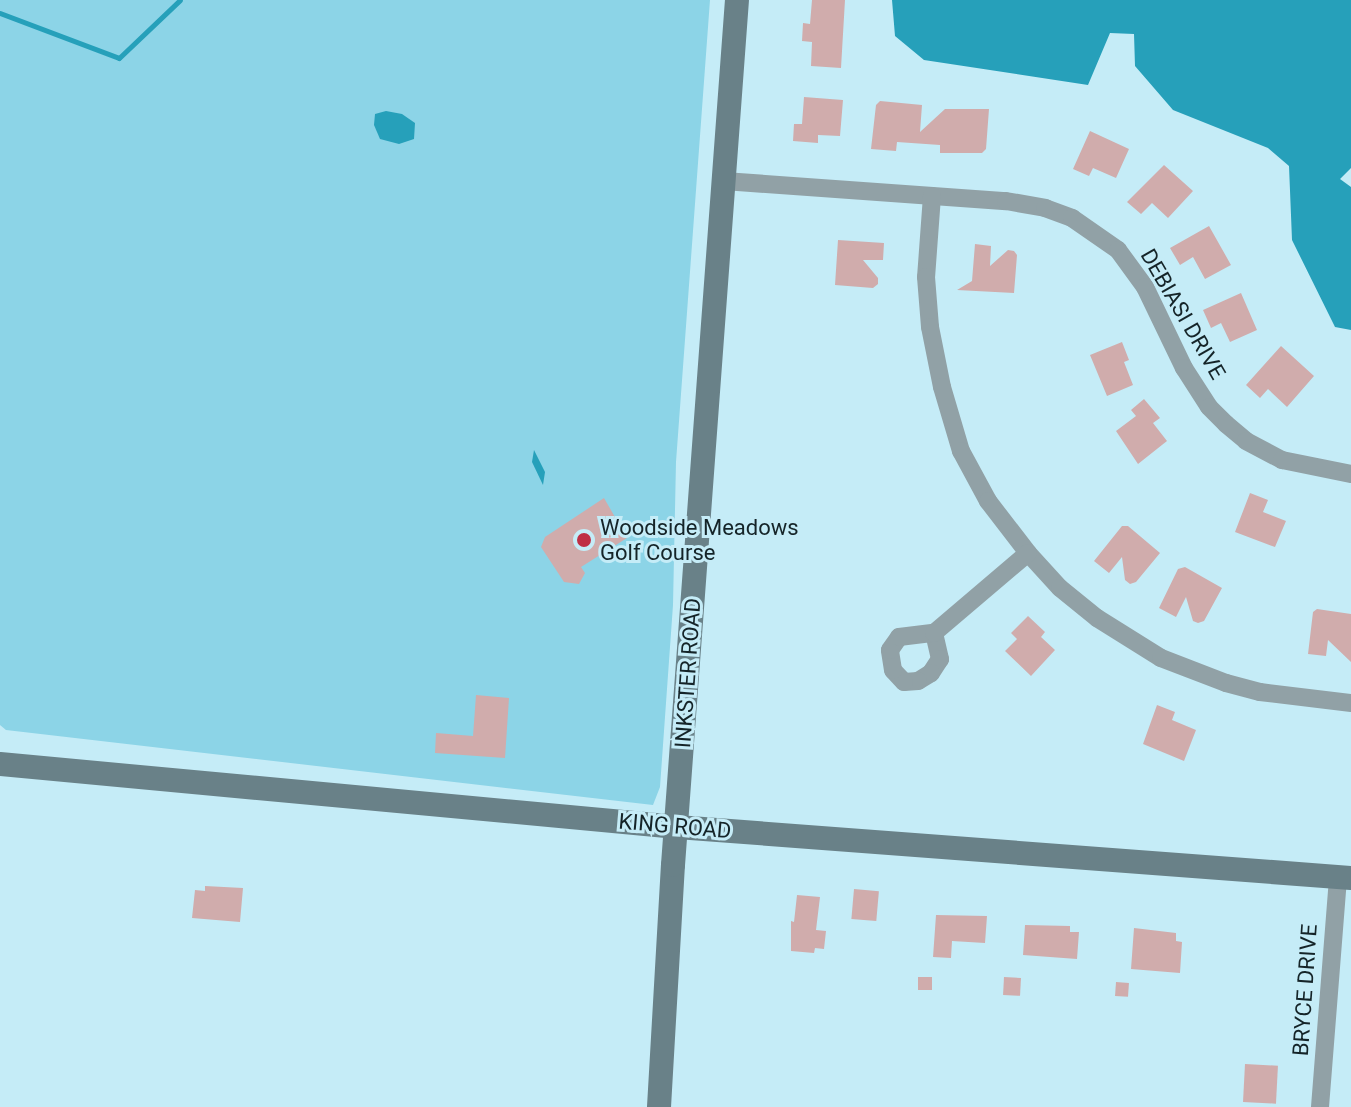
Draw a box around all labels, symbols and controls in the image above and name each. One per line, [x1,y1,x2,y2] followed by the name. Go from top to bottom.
[1135,244,1231,384] street label: DEBIASI DRIVE
[600,514,799,566] place label: Woodside Meadows Golf Course
[575,531,593,549] marker: Woodside Meadows Golf Course
[670,597,706,749] street label: INKSTER ROAD
[617,808,733,844] street label: KING ROAD
[1287,923,1323,1057] street label: BRYCE DRIVE

